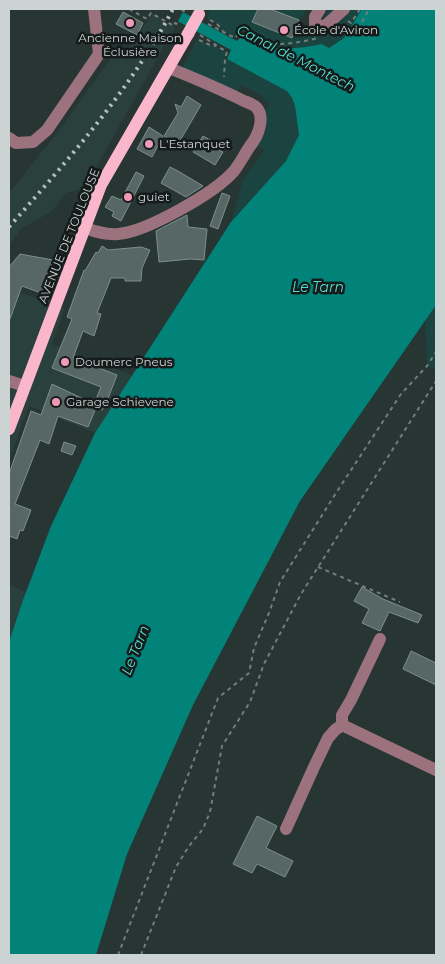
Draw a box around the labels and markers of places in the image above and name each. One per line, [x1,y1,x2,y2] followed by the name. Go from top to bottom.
[124,17,136,29] marker: Ancienne Maison Éclusière
[294,22,378,37] place label: École d'Aviron
[278,24,290,36] marker: École d'Aviron
[78,30,182,59] place label: Ancienne Maison Éclusière
[159,136,231,151] place label: L'Estanquet
[143,138,155,150] marker: L'Estanquet
[138,189,170,204] place label: guiet
[122,191,134,203] marker: guiet
[75,354,173,369] place label: Doumerc Pneus
[59,356,71,368] marker: Doumerc Pneus
[66,394,174,409] place label: Garage Schievene
[50,396,62,408] marker: Garage Schievene

